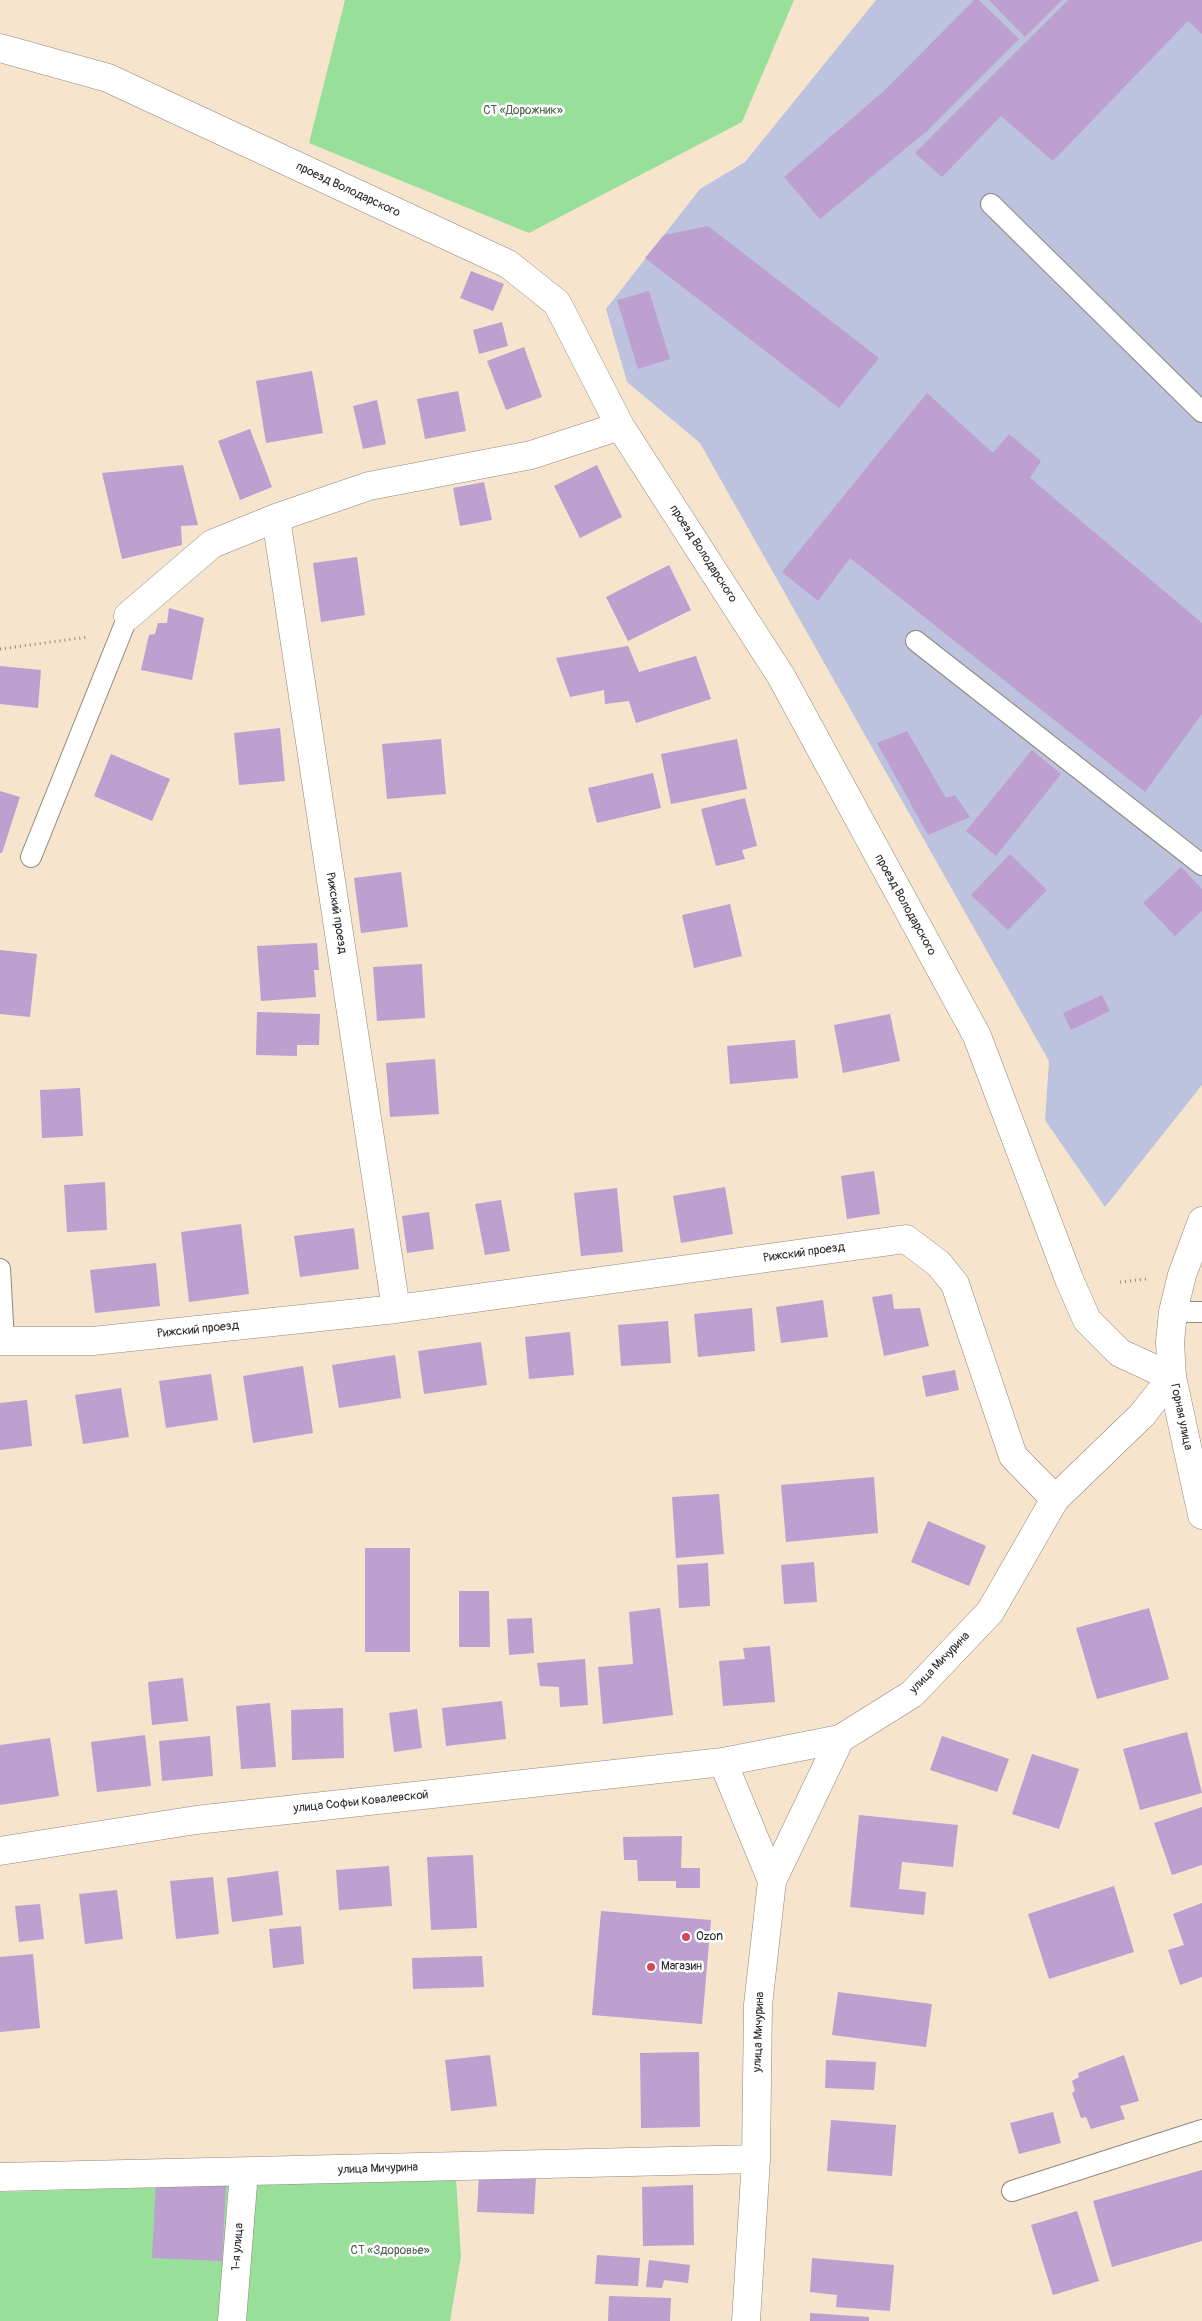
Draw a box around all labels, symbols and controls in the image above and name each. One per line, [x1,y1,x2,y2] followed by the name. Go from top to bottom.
[483,104,563,118] park label: СТ «Дорожник»
[294,160,402,220] street label: проезд Володарского
[666,503,740,605] street label: проезд Володарского
[871,852,939,958] street label: проезд Володарского
[322,871,350,955] street label: Рижский проезд
[762,1240,846,1266] street label: Рижский проезд
[156,1319,240,1341] street label: Рижский проезд
[1167,1382,1195,1452] street label: Горная улица
[907,1629,973,1697] street label: улица Мичурина
[293,1788,429,1816] street label: улица Софьи Ковалевской
[696,1930,723,1944] place label: Ozon
[680,1931,692,1943] marker: Ozon
[661,1960,702,1974] place label: Магазин
[645,1961,657,1973] marker: Магазин
[750,1992,768,2072] street label: улица Мичурина
[338,2160,418,2178] street label: улица Мичурина
[229,2223,247,2271] street label: 1-я улица
[350,2244,430,2258] park label: СТ «Здоровье»

